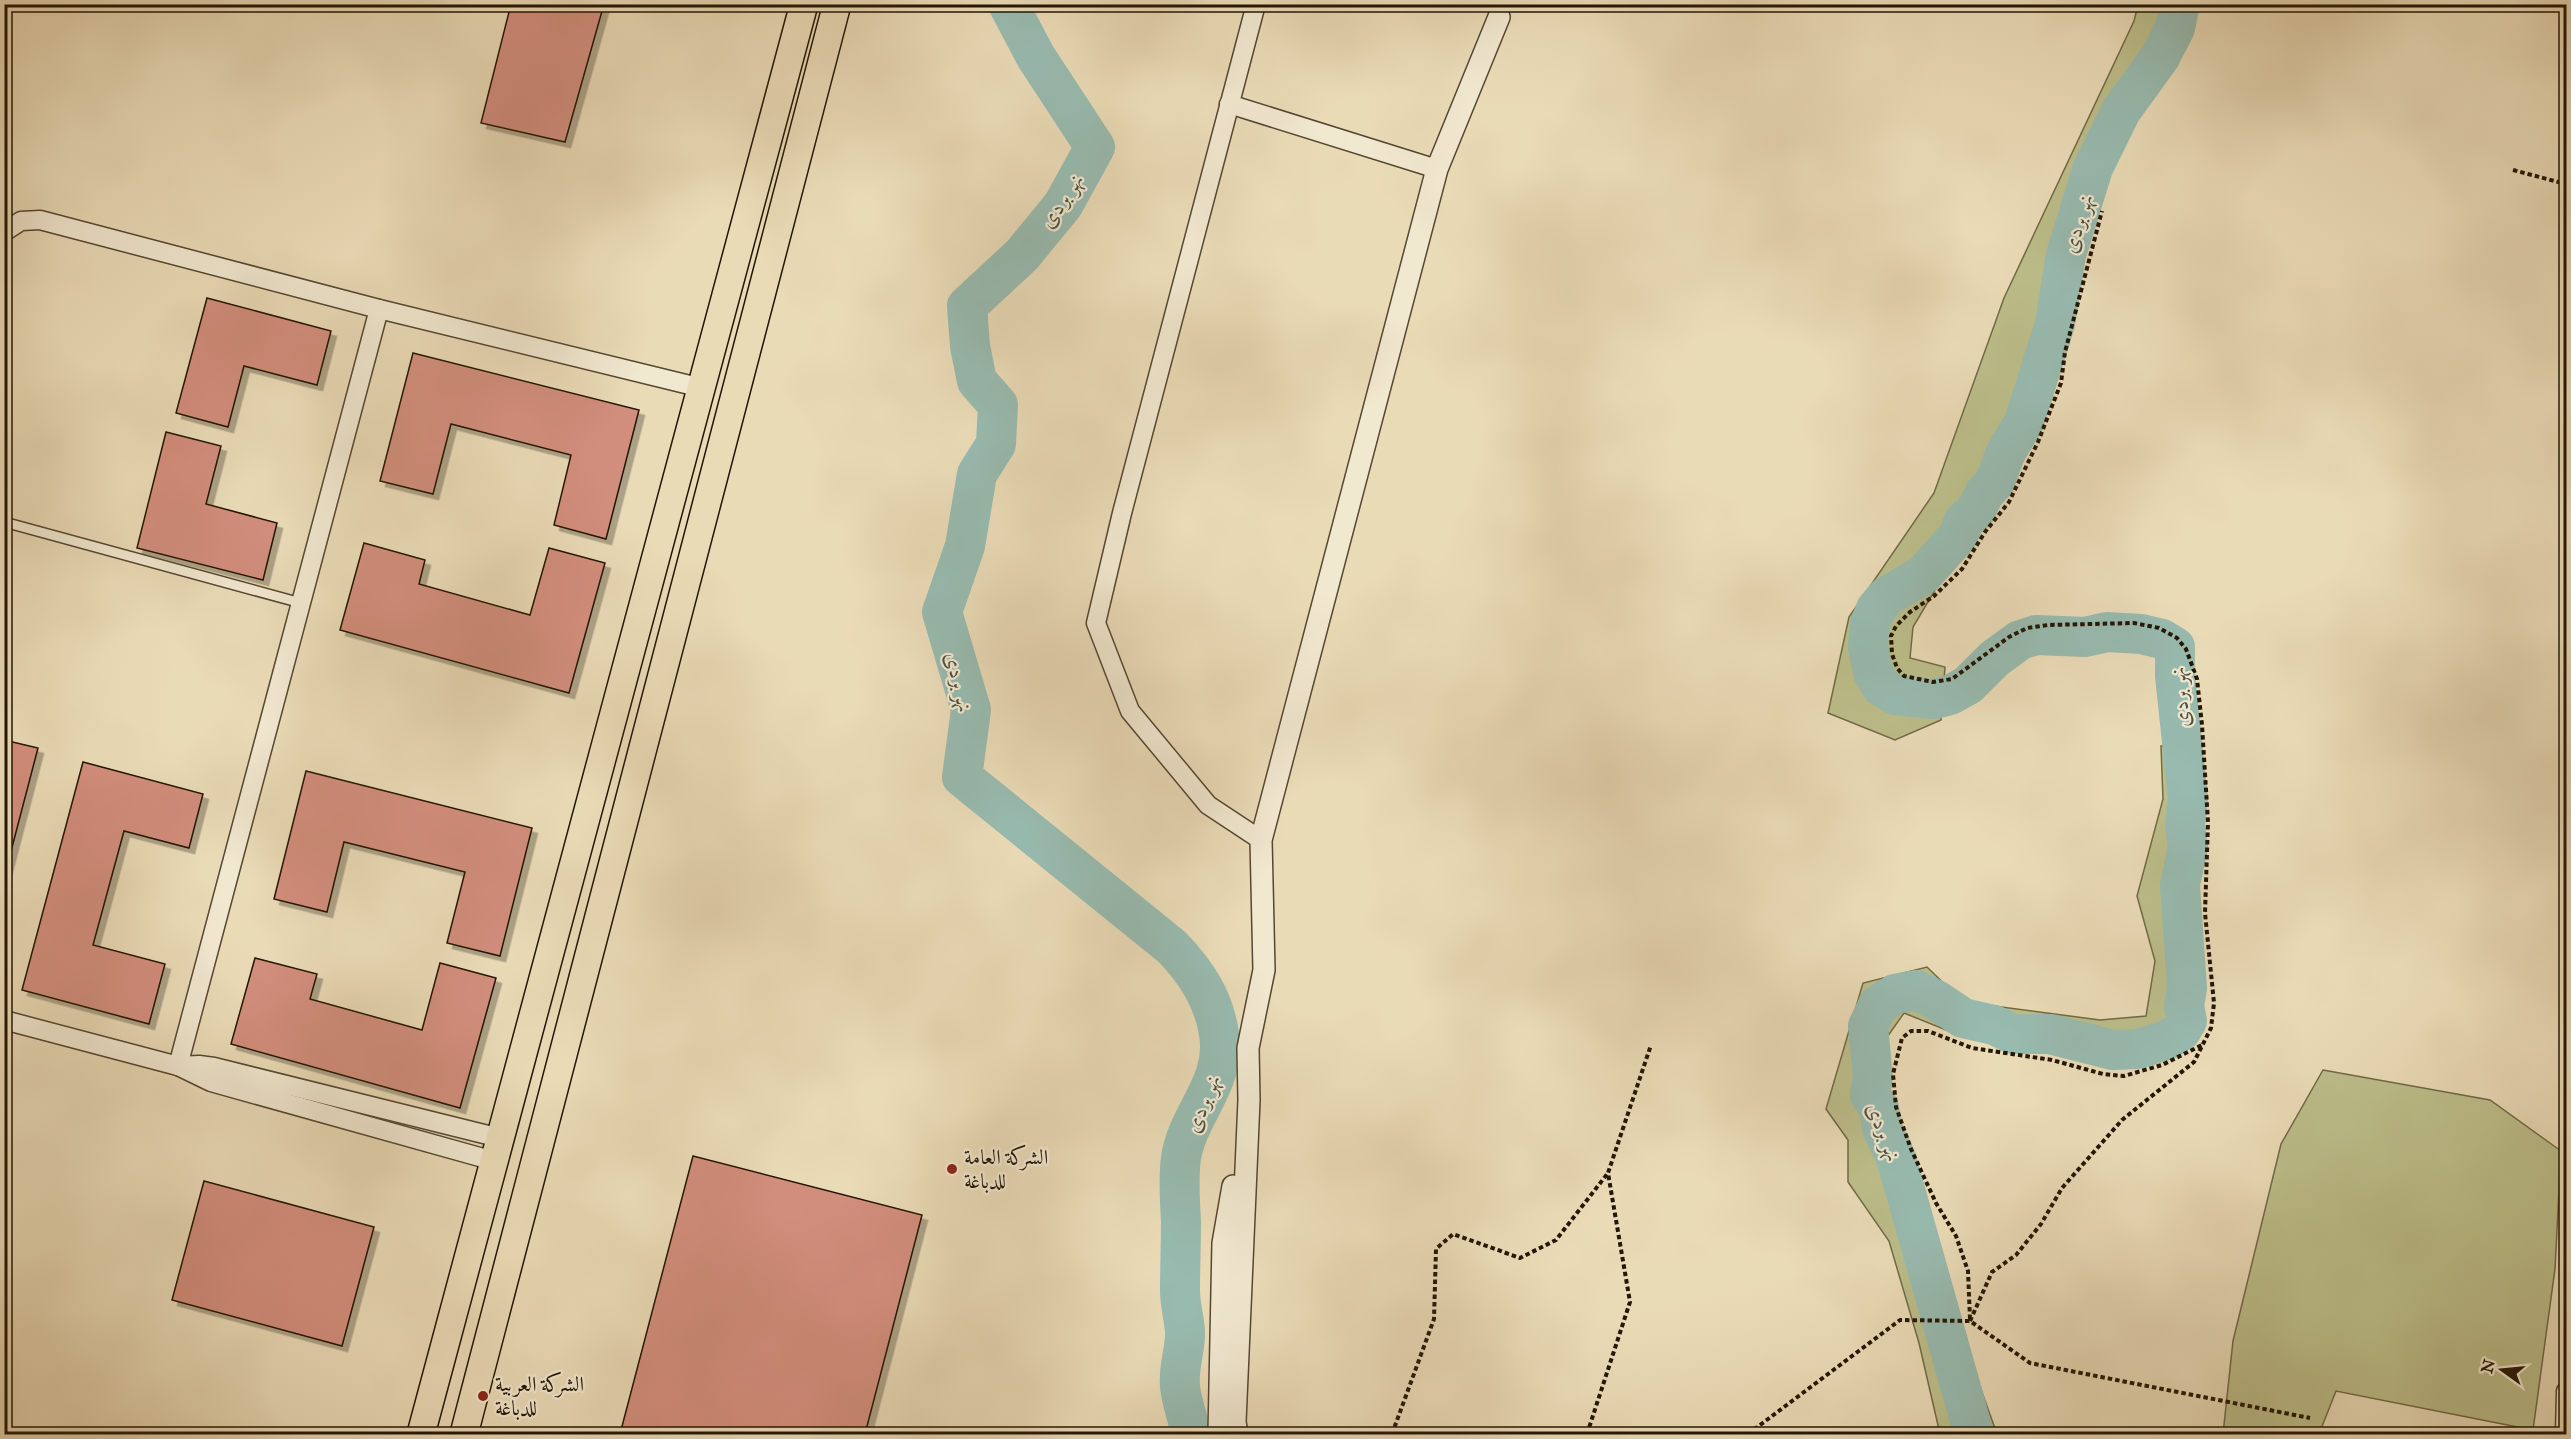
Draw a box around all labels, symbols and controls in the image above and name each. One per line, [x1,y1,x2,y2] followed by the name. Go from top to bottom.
[1033,167,1091,234] water label: نهر بردى
[2056,190,2100,257] water label: نهر بردى
[939,649,980,715] water label: نهر بردى
[2163,665,2197,729] water label: نهر بردى
[1178,1070,1227,1137] water label: نهر بردى
[1860,1099,1908,1166] water label: نهر بردى
[964,1144,1048,1194] place label: الشركة العامة للدباغة
[945,1162,959,1176] marker: الشركة العامة للدباغة
[2472,1340,2532,1400] north arrow
[2477,1357,2499,1375] text: N
[495,1371,584,1421] place label: الشركة العربية للدباغة
[476,1389,490,1403] marker: الشركة العربية للدباغة

